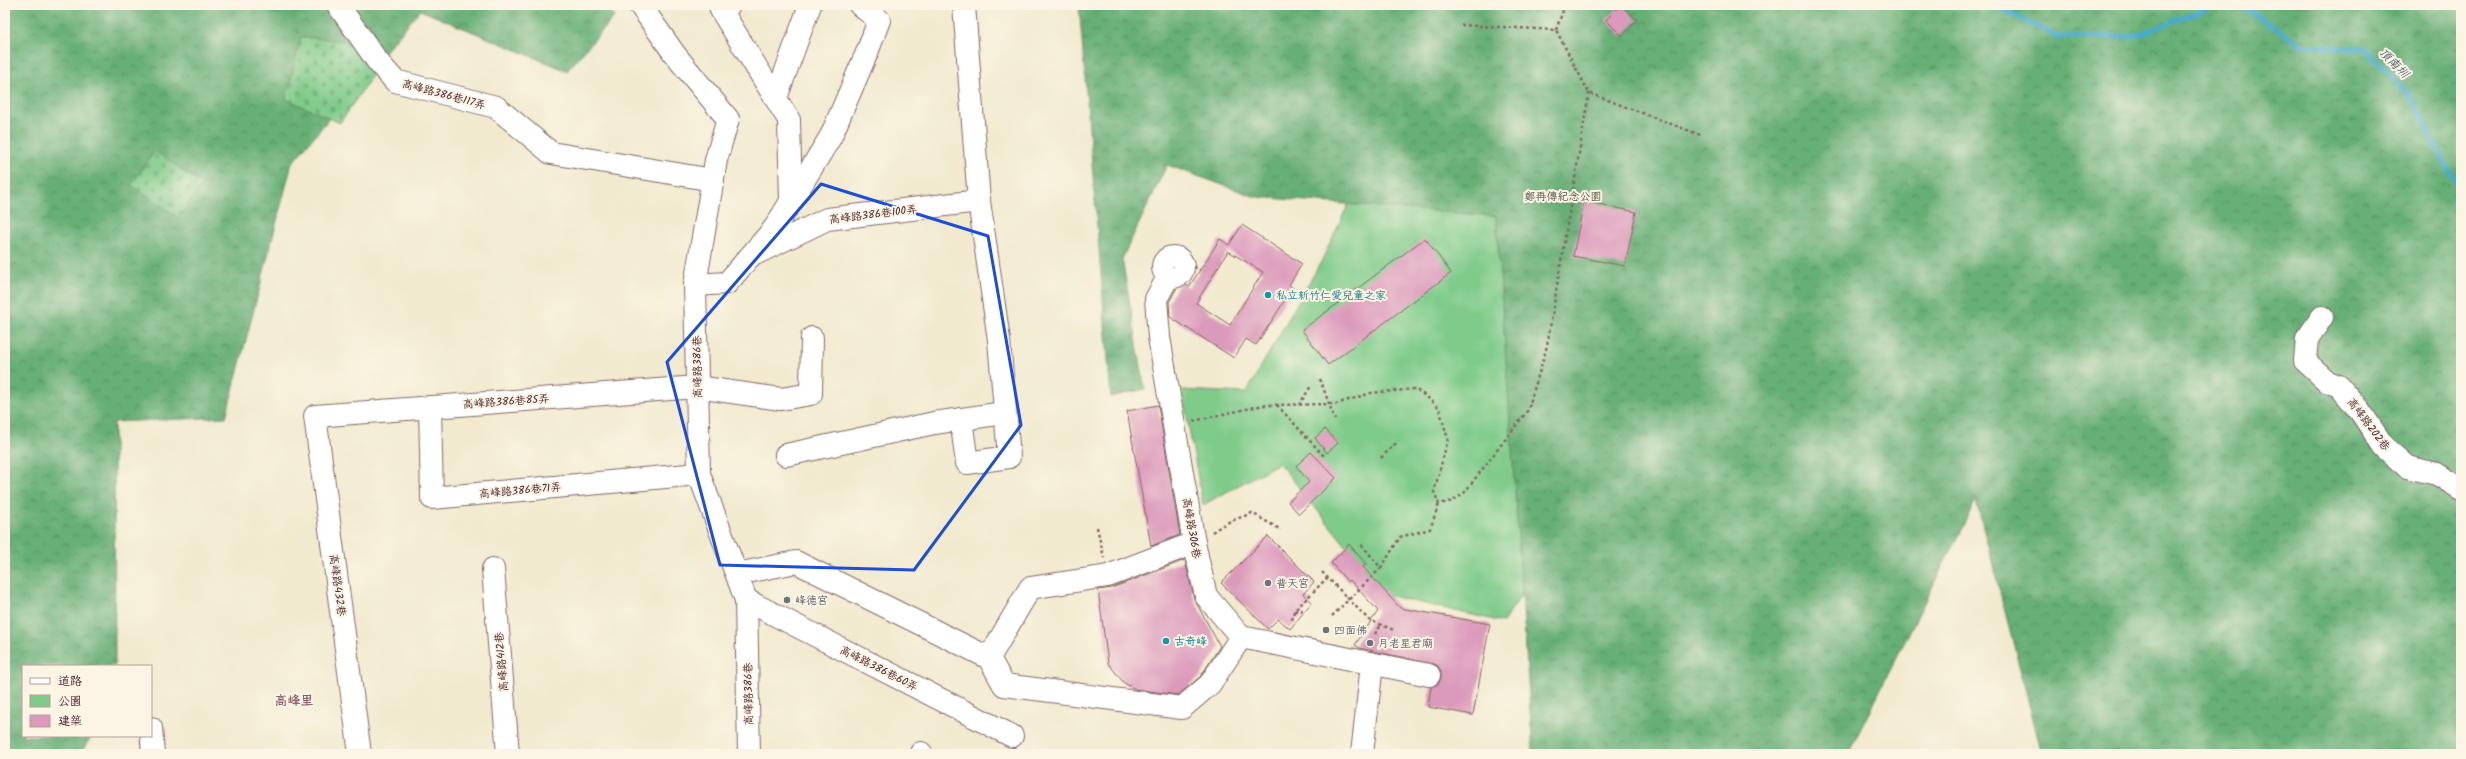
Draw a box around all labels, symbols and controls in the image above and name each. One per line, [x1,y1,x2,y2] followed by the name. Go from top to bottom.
[2374,44,2415,84] water label: 頂南圳
[400,75,488,115] street label: 高峰路386巷117弄
[1525,188,1602,206] park label: 鄭再傳紀念公園
[828,201,918,229] street label: 高峰路386巷100弄
[1276,287,1386,305] place label: 私立新竹仁愛兒童之家
[1263,290,1273,300] marker: 私立新竹仁愛兒童之家
[688,335,708,399] street label: 高峰路386巷
[462,390,550,414] street label: 高峰路386巷85弄
[2342,394,2394,455] street label: 高峰路202巷
[478,478,562,504] street label: 高峰路386巷71弄
[1177,496,1205,560] street label: 高峰路306巷
[324,553,350,617] street label: 高峰路432巷
[1276,575,1309,593] place label: 普天宮
[1263,578,1273,588] marker: 普天宮
[795,592,828,610] place label: 峰德宮
[782,595,792,605] marker: 峰德宮
[1334,622,1367,640] place label: 四面佛
[1321,625,1331,635] marker: 四面佛
[490,631,514,693] street label: 高峰路412巷
[1174,633,1207,651] place label: 古奇峰
[1378,635,1433,653] place label: 月老星君廟
[1161,636,1171,646] marker: 古奇峰
[1365,638,1375,648] marker: 月老星君廟
[836,641,921,696] street label: 高峰路386巷60弄
[739,662,759,726] street label: 高峰路386巷
[22,665,152,737] legend
[58,672,82,691] text: 道路
[274,691,314,712] district label: 高峰里
[58,692,82,711] text: 公園
[58,712,82,731] text: 建築

